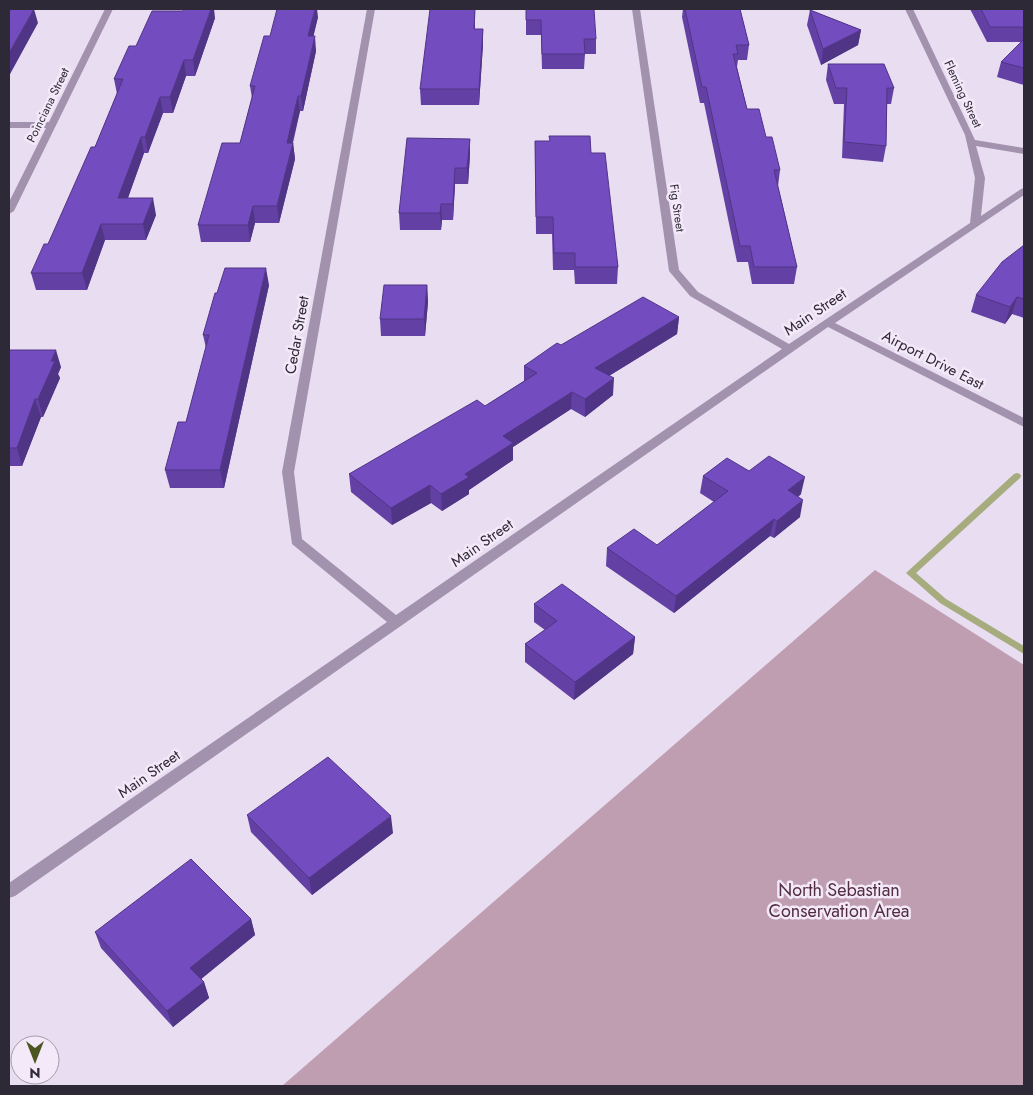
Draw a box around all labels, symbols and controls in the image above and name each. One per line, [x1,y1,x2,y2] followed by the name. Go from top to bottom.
[939,57,987,131] street label: Fleming Street
[22,64,74,145] street label: Poinciana Street
[665,183,689,233] street label: Fig Street
[779,283,851,341] street label: Main Street
[279,294,315,376] street label: Cedar Street
[878,325,988,395] street label: Airport Drive East
[446,513,518,572] street label: Main Street
[113,744,185,803] street label: Main Street
[769,877,909,924] park label: North Sebastian Conservation Area
[10,1035,60,1085] north arrow
[29,1063,41,1083] text: N

